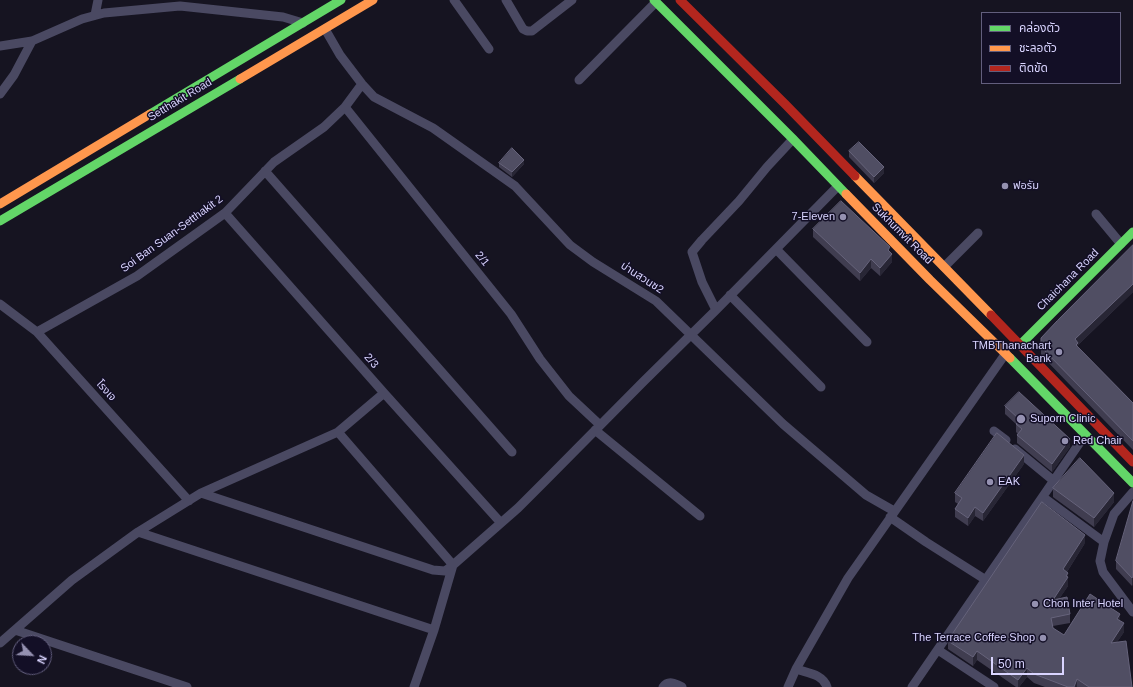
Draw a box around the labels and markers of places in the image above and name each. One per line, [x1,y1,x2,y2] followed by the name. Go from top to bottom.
[1013,179,1039,193] place label: ฟอรัม
[1000,181,1010,191] marker: ฟอรัม
[792,210,835,224] place label: 7-Eleven
[838,212,848,222] marker: 7-Eleven
[972,339,1051,365] place label: TMBThanachart Bank
[1054,347,1064,357] marker: TMBThanachart Bank
[1030,412,1095,426] place label: Suporn Clinic
[1015,413,1027,425] marker: Suporn Clinic
[1073,434,1123,448] place label: Red Chair
[1060,436,1070,446] marker: Red Chair
[998,475,1020,489] place label: EAK
[985,477,995,487] marker: EAK
[1043,597,1123,611] place label: Chon Inter Hotel
[1030,599,1040,609] marker: Chon Inter Hotel
[912,631,1035,645] place label: The Terrace Coffee Shop
[1038,633,1048,643] marker: The Terrace Coffee Shop

